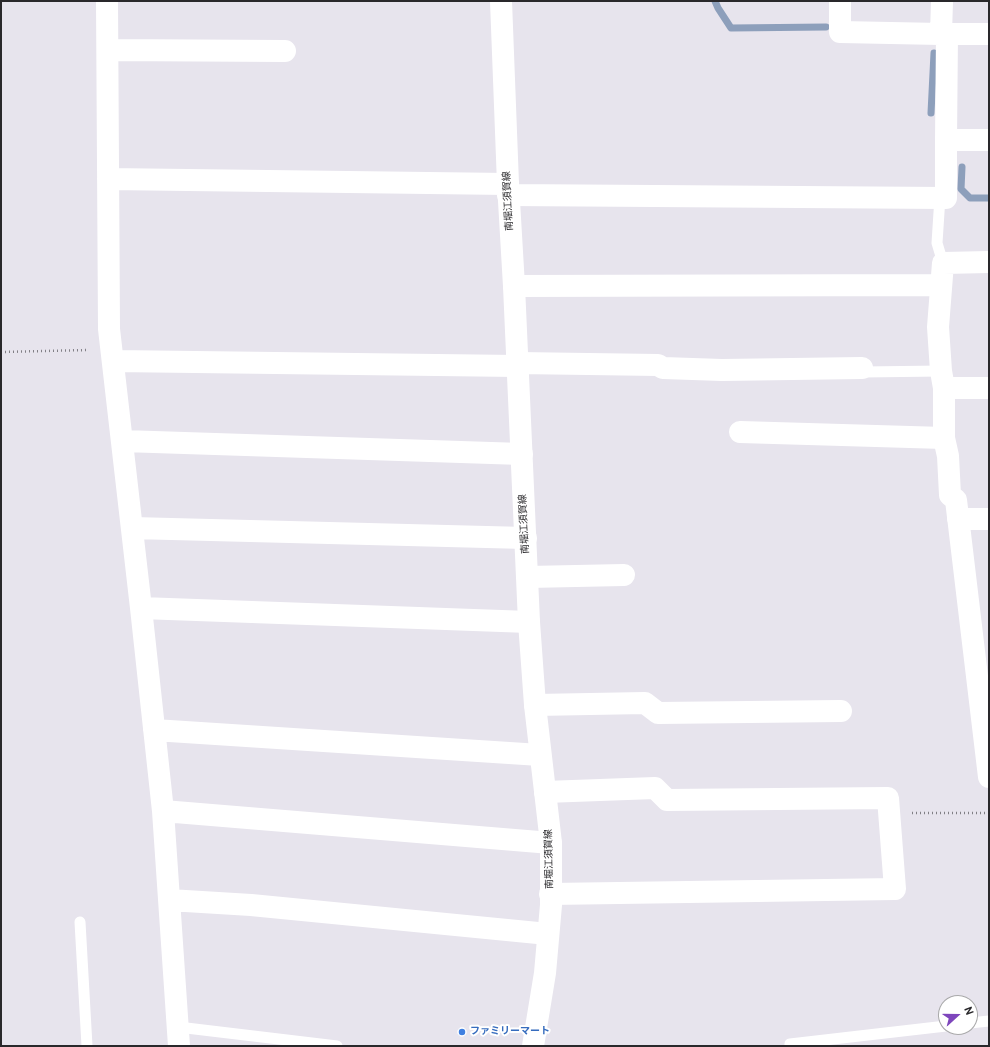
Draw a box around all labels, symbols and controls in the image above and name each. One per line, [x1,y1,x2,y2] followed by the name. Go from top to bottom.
[501,171,517,231] street label: 南堀江須賀線
[517,494,533,554] street label: 南堀江須賀線
[543,829,557,889] street label: 南堀江須賀線
[938,995,978,1035] north arrow
[960,1005,976,1017] text: N
[470,1026,550,1038] place label: ファミリーマート
[457,1027,467,1037] marker: ファミリーマート

